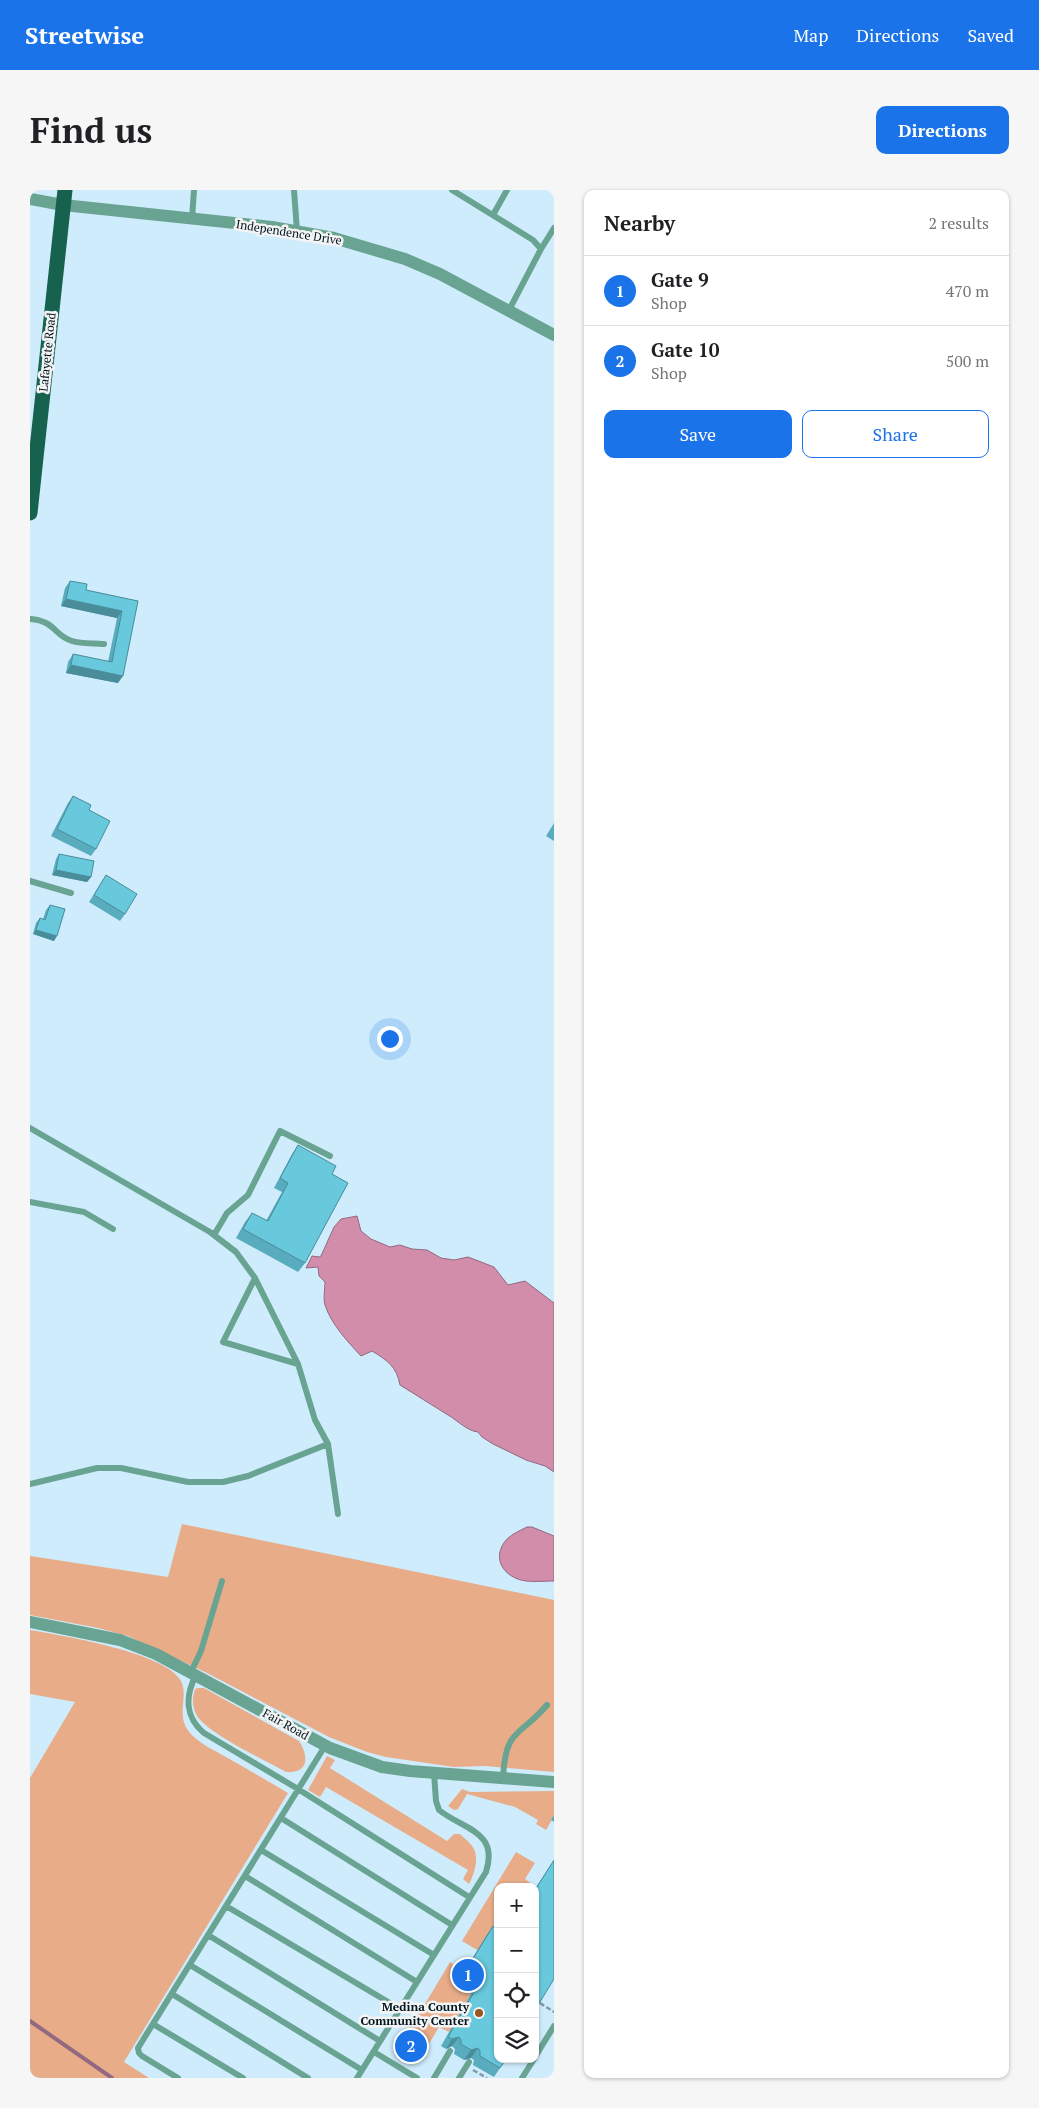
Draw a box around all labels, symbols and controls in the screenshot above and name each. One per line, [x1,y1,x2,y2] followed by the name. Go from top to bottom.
[25,19,144,51] text: Streetwise
[793,23,828,47] text: Map
[856,23,939,47] text: Directions
[967,23,1014,47] text: Saved
[876,106,1009,154] button: Directions
[30,107,152,153] text: Find us
[604,209,675,237] text: Nearby
[929,212,989,234] text: 2 results
[235,216,343,248] street label: Independence Drive
[651,267,709,292] text: Gate 9
[615,280,625,302] text: 1
[946,280,989,302] text: 470 m
[651,292,687,314] text: Shop
[35,311,59,392] street label: Lafayette Road
[651,337,719,362] text: Gate 10
[615,350,625,372] text: 2
[946,350,989,372] text: 500 m
[651,362,687,384] text: Shop
[604,410,792,458] button: Save
[802,410,989,458] button: Share
[377,1026,403,1052] your location
[260,1705,312,1743] street label: Fair Road
[494,1883,539,2063] map controls
[494,1883,539,1928] button: +
[494,1928,539,1973] button: −
[452,1956,484,1994] pin: 1
[494,1973,539,2018] button: locate
[361,1999,470,2028] place label: Medina County Community Center
[473,2007,485,2019] marker: Medina County Community Center
[494,2018,539,2063] button: layers
[395,2027,427,2065] pin: 2

